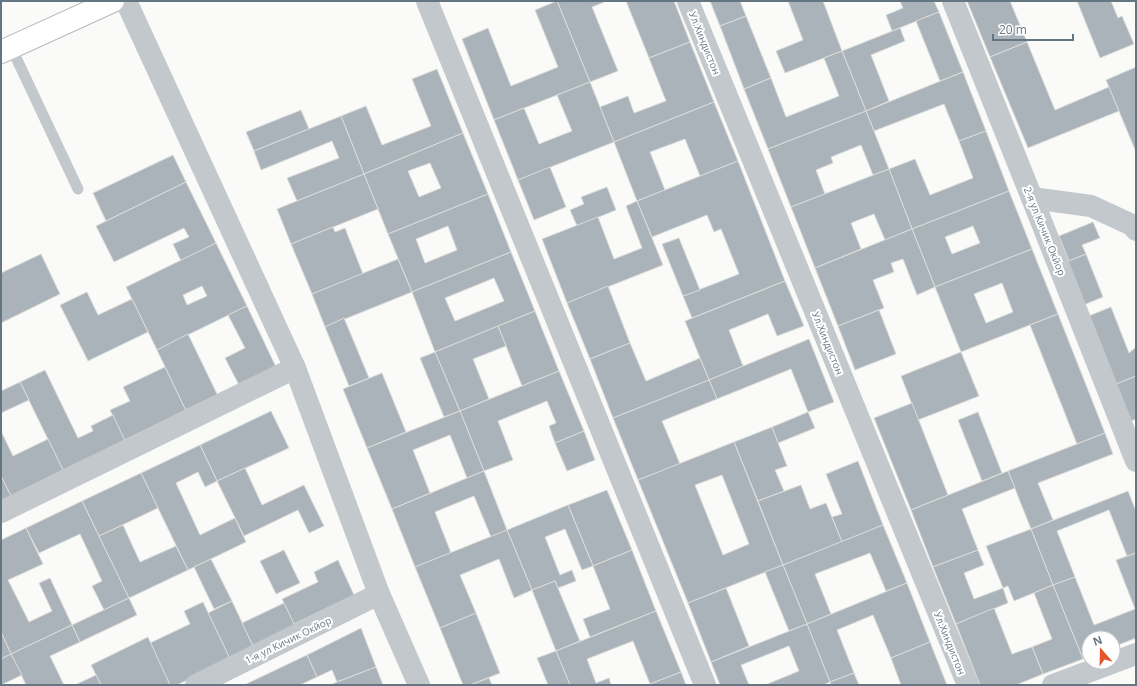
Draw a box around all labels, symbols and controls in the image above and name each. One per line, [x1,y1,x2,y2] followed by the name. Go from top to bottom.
[686,9,724,77] street label: Ул.Хиндистон
[993,16,1073,42] scale bar
[999,21,1027,38] text: 20 m
[1021,185,1069,277] street label: 2-я ул Кичик Окйор
[809,309,847,377] street label: Ул.Хиндистон
[931,609,969,677] street label: Ул.Хиндистон
[242,613,334,667] street label: 1-я ул Кичик Окйор
[1081,630,1121,670] north arrow
[1091,632,1104,649] text: N

